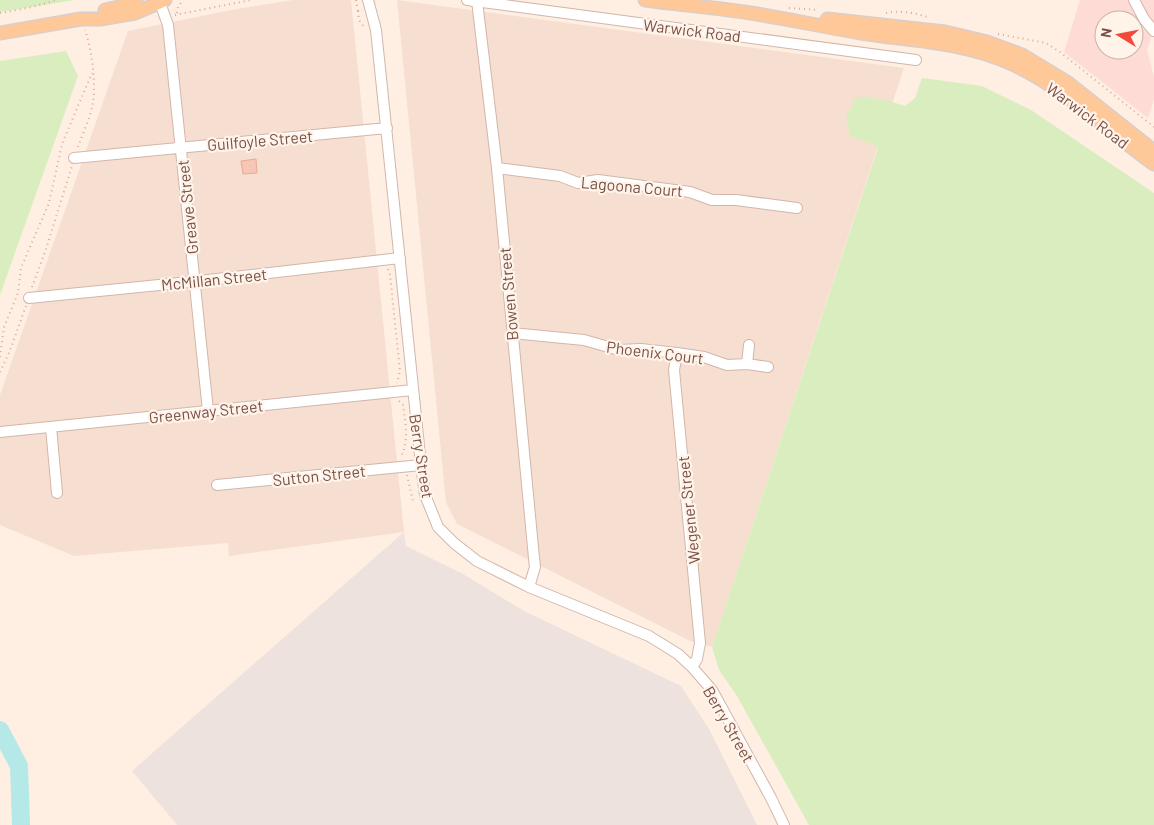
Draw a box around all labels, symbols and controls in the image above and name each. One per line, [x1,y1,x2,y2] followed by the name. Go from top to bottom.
[1094,10,1144,60] north arrow
[642,15,742,45] street label: Warwick Road
[1097,27,1115,39] text: N
[1043,78,1133,152] street label: Warwick Road
[206,126,314,154] street label: Guilfoyle Street
[173,159,201,255] street label: Greave Street
[580,172,684,200] street label: Lagoona Court
[494,246,522,342] street label: Bowen Street
[160,264,268,294] street label: McMillan Street
[605,337,705,367] street label: Phoenix Court
[148,396,264,426] street label: Greenway Street
[406,413,438,499] street label: Berry Street
[673,455,703,565] street label: Wegener Street
[271,461,367,489] street label: Sutton Street
[700,682,758,766] street label: Berry Street

